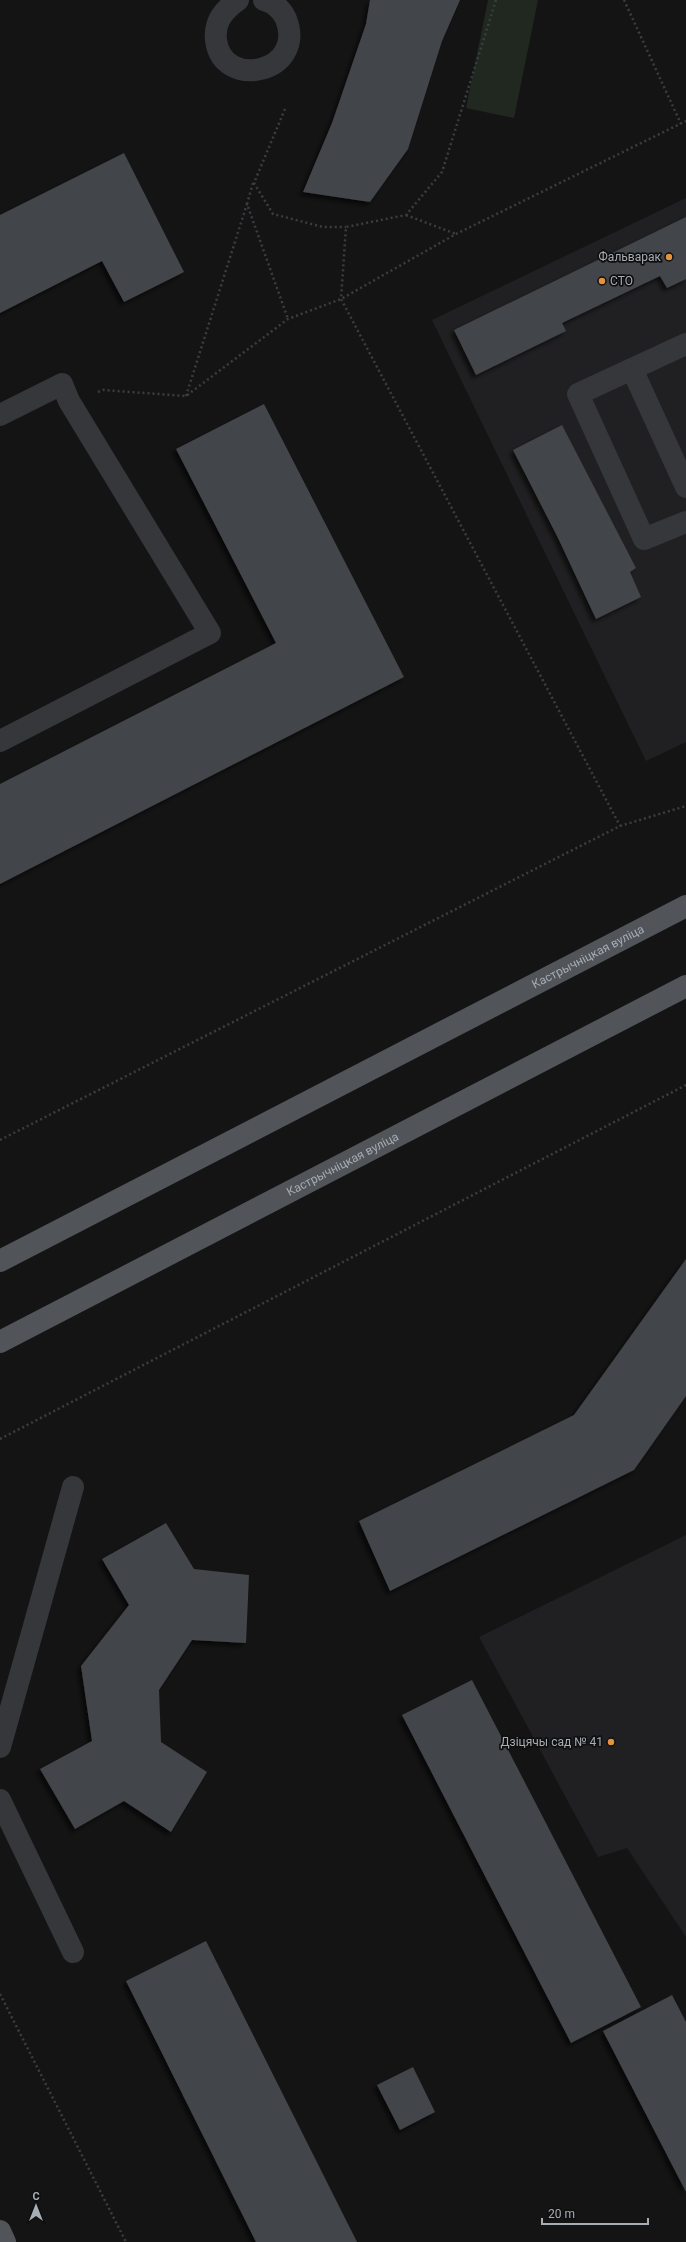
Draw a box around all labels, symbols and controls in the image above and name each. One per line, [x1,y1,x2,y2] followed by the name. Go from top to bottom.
[599,250,662,264] place label: Фальварак
[664,252,674,262] marker: Фальварак
[610,274,633,288] place label: СТО
[597,276,607,286] marker: СТО
[530,922,646,992] street label: Кастрычніцкая вуліца
[284,1129,401,1199] street label: Кастрычніцкая вуліца
[501,1735,603,1749] place label: Дзіцячы сад № 41
[606,1737,616,1747] marker: Дзіцячы сад № 41
[16,2186,56,2226] north arrow
[32,2190,40,2203] text: С
[542,2200,648,2226] scale bar
[548,2207,575,2221] text: 20 m

